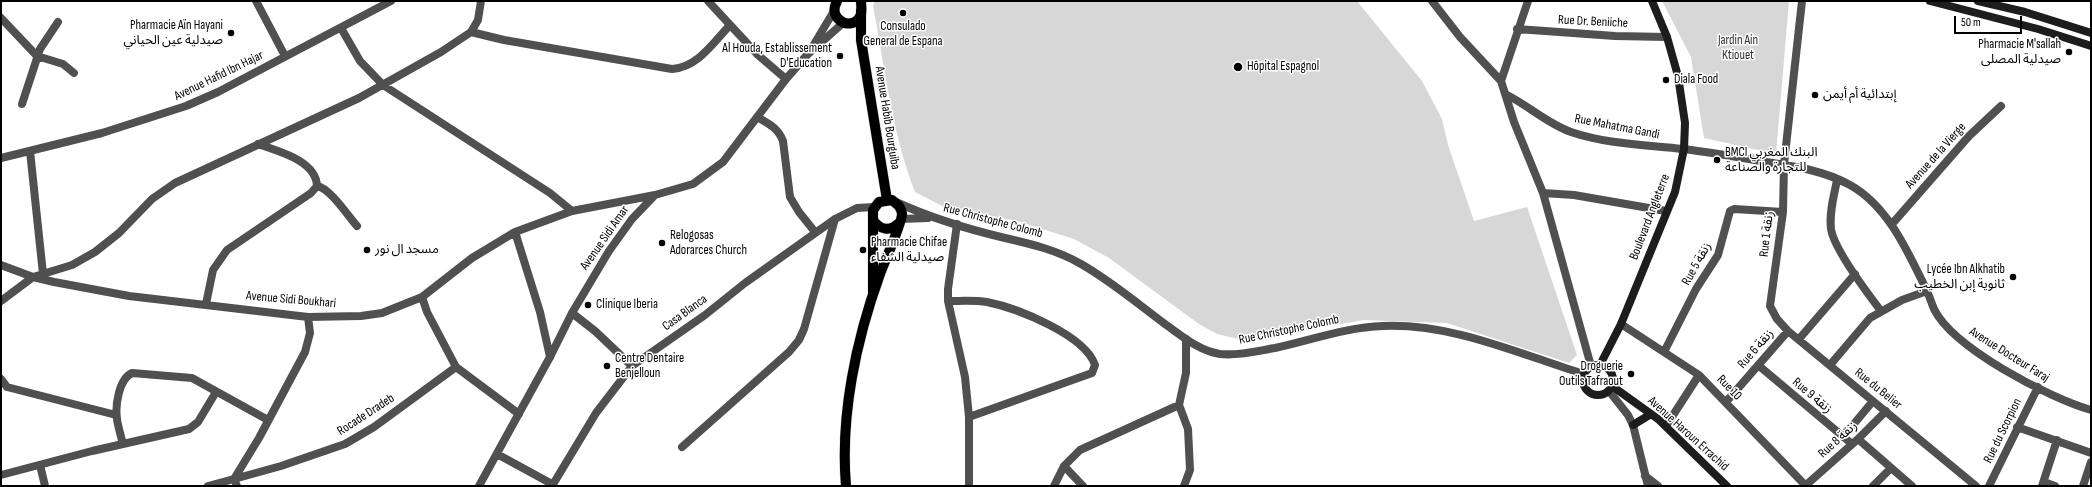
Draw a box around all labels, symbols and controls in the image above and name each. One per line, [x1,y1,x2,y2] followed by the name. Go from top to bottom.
[898,8,908,18] marker: Consulado General de Espana
[1956,8,2024,34] scale bar
[1558,12,1628,32] street label: Rue Dr. Beniiche
[1961,15,1981,30] text: 50 m
[123,18,223,49] place label: Pharmacie Aïn Hayani صيدلية عين الحياني
[863,19,943,50] place label: Consulado General de Espana
[226,28,236,38] marker: Pharmacie Aïn Hayani صيدلية عين الحياني
[1718,33,1758,64] park label: Jardin Ain Ktiouet
[1978,37,2061,68] place label: Pharmacie M'sallah صيدلية المصلى
[722,41,832,72] place label: Al Houda, Establissement D'Education
[2064,47,2074,57] marker: Pharmacie M'sallah صيدلية المصلى
[172,48,266,104] street label: Avenue Hafid Ibn Hajar
[835,51,845,61] marker: Al Houda, Establissement D'Education
[1247,59,1319,75] place label: Hôpital Espagnol
[1232,61,1244,73] marker: Hôpital Espagnol
[871,65,903,171] street label: Avenue Habib Bourguiba
[1674,72,1718,88] place label: Diala Food
[1661,75,1671,85] marker: Diala Food
[1823,87,1897,103] place label: إبتدائية أم أيمن
[1810,90,1820,100] marker: إبتدائية أم أيمن
[1573,111,1661,143] street label: Rue Mahatma Gandi
[1902,120,1970,192] street label: Avenue de la Vierge
[1725,145,1818,176] place label: BMCI البنك المغربي للتجارة والصناعة
[1712,155,1722,165] marker: BMCI البنك المغربي للتجارة والصناعة
[1626,172,1674,262] street label: Boulevard Angleterre
[942,200,1044,242] street label: Rue Christophe Colomb
[577,203,633,273] street label: Avenue Sidi Amar
[1756,210,1778,258] street label: Rue 1 زنقة
[670,228,747,259] place label: Relogosas Adorarces Church
[871,235,947,266] place label: Pharmacie Chifae صيدلية الشفاء
[657,238,667,248] marker: Relogosas Adorarces Church
[1679,240,1715,288] street label: Rue 5 زنقة
[375,242,439,258] place label: مسجد ال نور
[362,245,372,255] marker: مسجد ال نور
[858,245,868,255] marker: Pharmacie Chifae صيدلية الشفاء
[1914,262,2005,293] place label: Lycée Ibn Alkhatib ثانوية إبن الخطيب
[2008,272,2018,282] marker: Lycée Ibn Alkhatib ثانوية إبن الخطيب
[245,288,337,312] street label: Avenue Sidi Boukhari
[660,292,710,334] street label: Casa Blanca
[596,297,658,313] place label: Clinique Iberia
[583,300,593,310] marker: Clinique Iberia
[1237,312,1341,348] street label: Rue Christophe Colomb
[1966,324,2052,386] street label: Avenue Docteur Faraj
[1735,326,1777,372] street label: Rue 6 زنقة
[615,351,684,382] place label: Centre Dentaire Benjelloun
[1559,359,1623,390] place label: Droguerie Outils Tafraout
[602,361,612,371] marker: Centre Dentaire Benjelloun
[1851,365,1905,413] street label: Rue du Belier
[1626,369,1636,379] marker: Droguerie Outils Tafraout
[1713,372,1745,404] street label: Rue 10
[1789,375,1835,417] street label: Rue 9 زنقة
[335,391,397,439] street label: Rocade Dradeb
[1644,394,1732,474] street label: Avenue Haroun Errachid
[1981,396,2025,466] street label: Rue du Scorpion
[1815,418,1861,462] street label: Rue 8 زنقة

